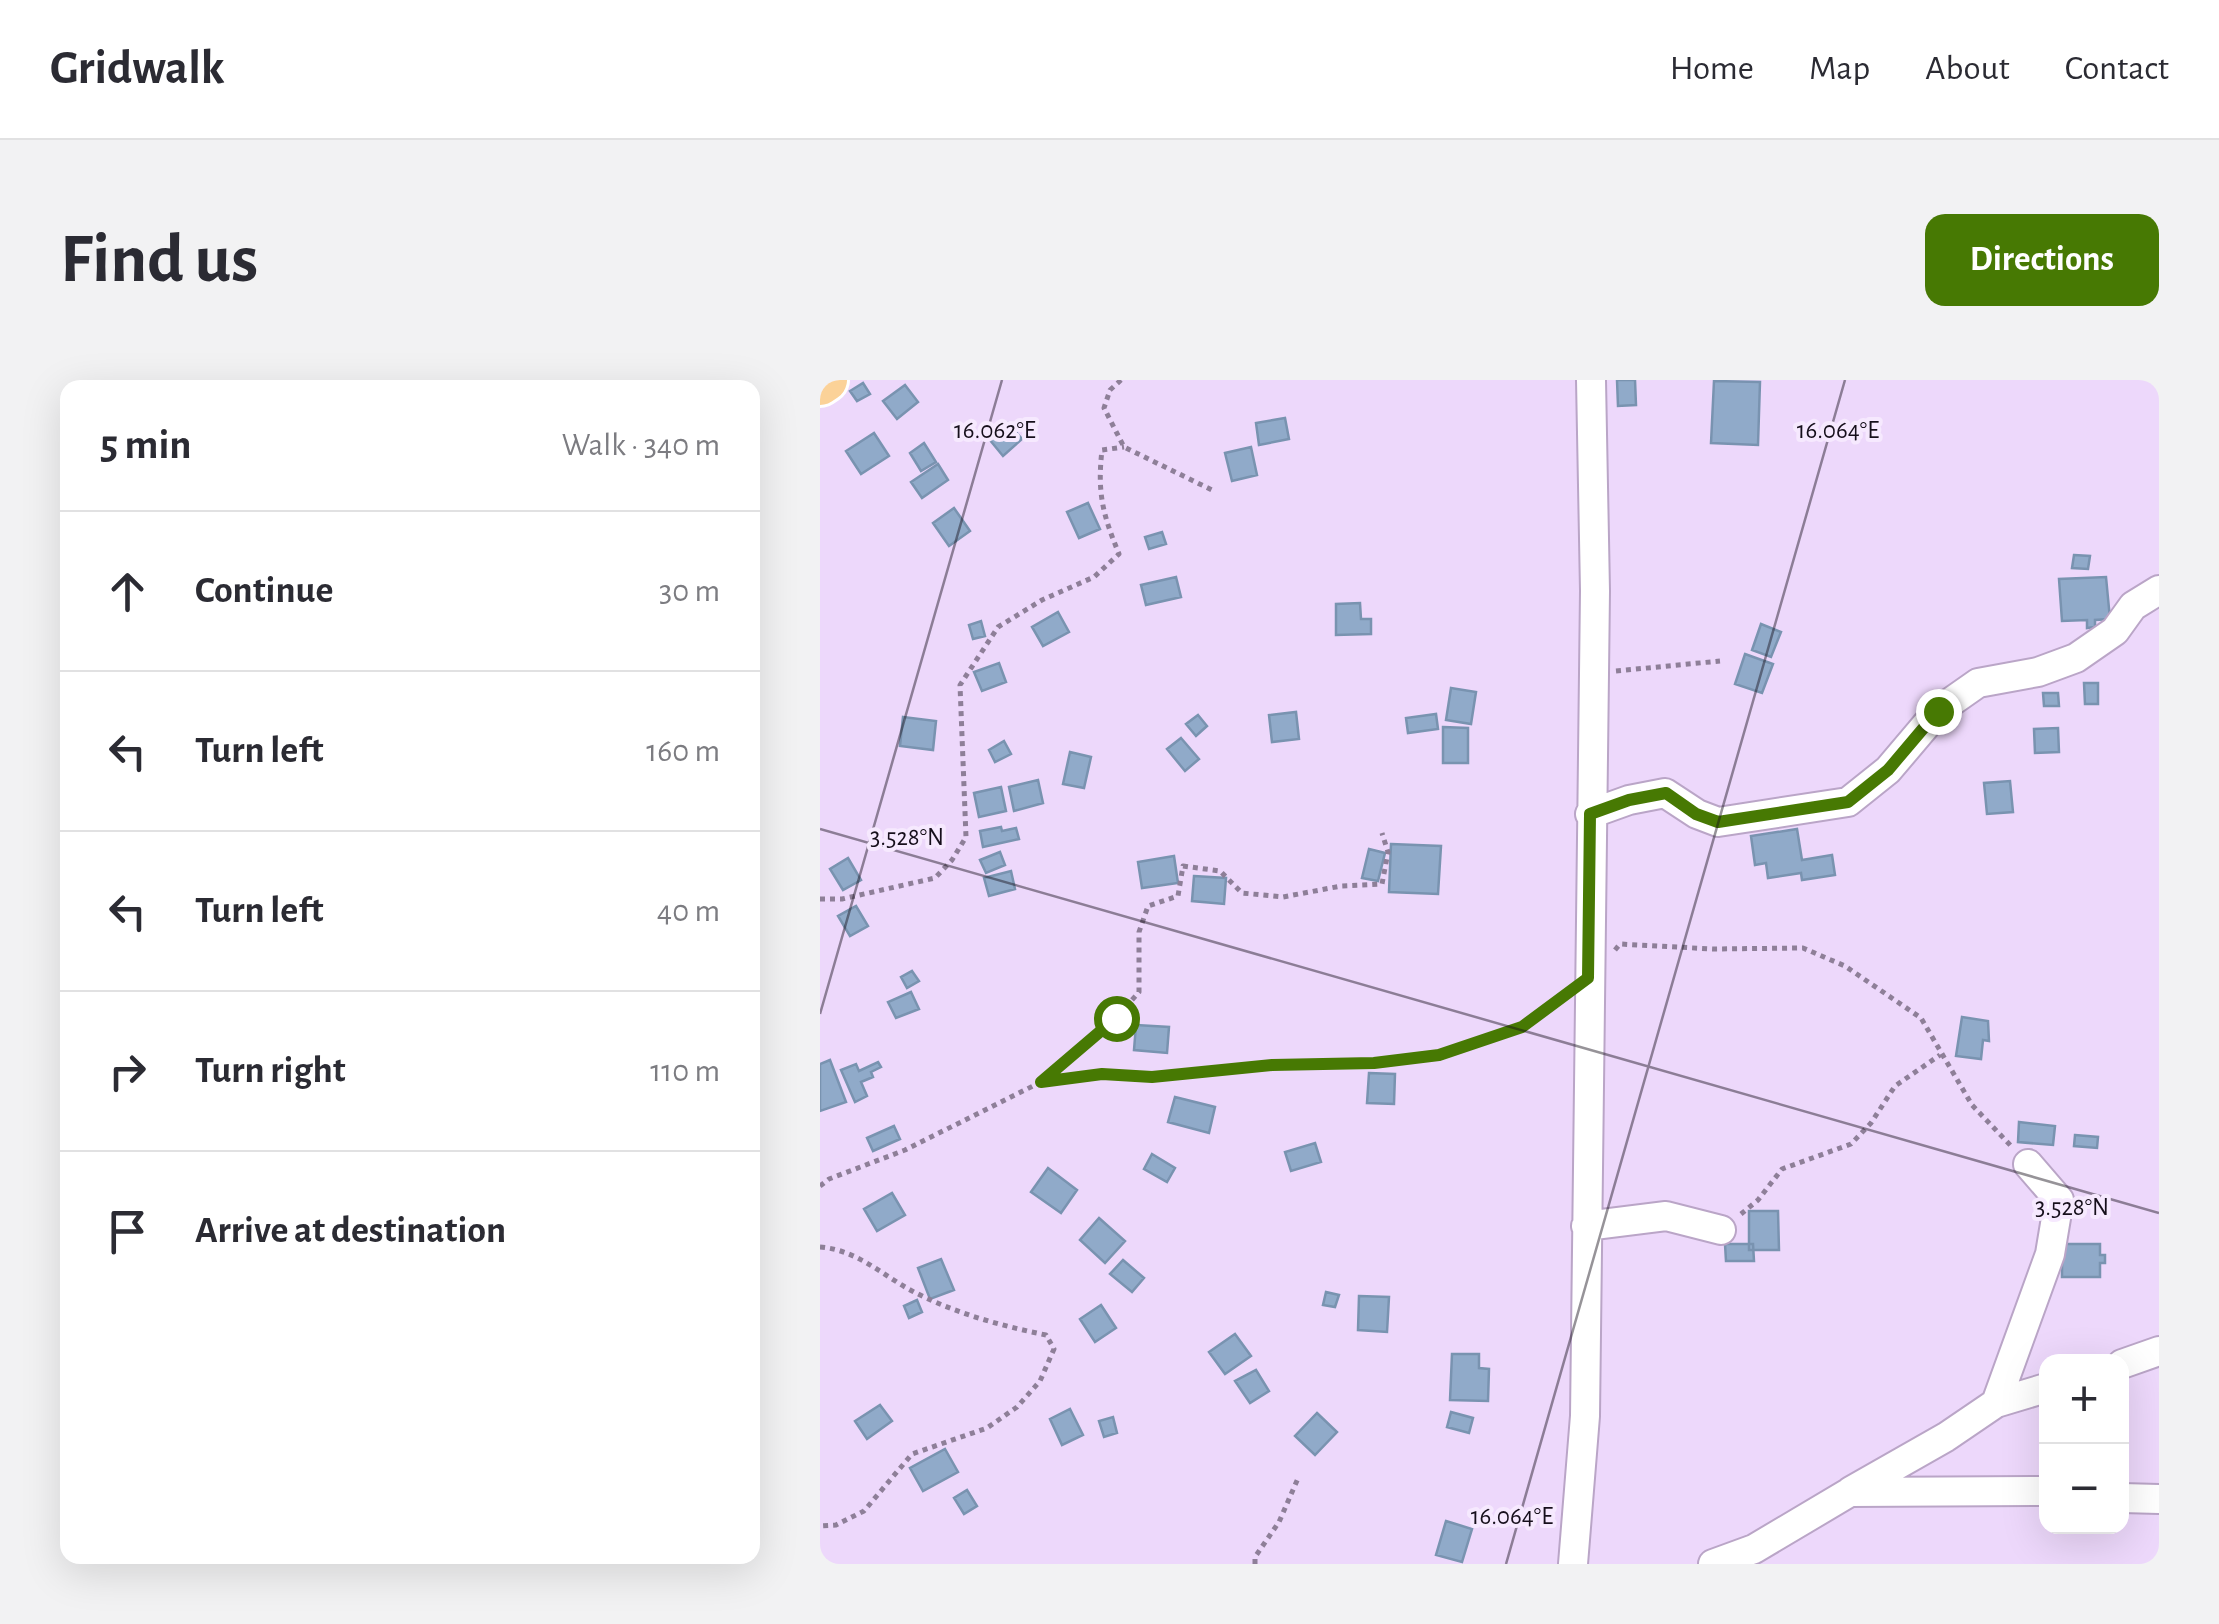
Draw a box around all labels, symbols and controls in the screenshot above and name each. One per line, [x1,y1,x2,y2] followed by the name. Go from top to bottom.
[50,45,225,93] text: Gridwalk
[1670,51,1754,86] text: Home
[1809,51,1870,86] text: Map
[1925,51,2010,86] text: About
[2065,51,2169,86] text: Contact
[1925,214,2159,306] button: Directions
[60,225,258,295] text: Find us
[954,418,1036,443] text: 16.062°E
[1797,418,1879,443] text: 16.064°E
[100,424,192,466] text: 5 min
[562,429,720,461] text: Walk · 340 m
[100,564,155,619] icon: ahead
[195,572,333,610] text: Continue
[659,575,720,607] text: 30 m
[1916,689,1962,735] route end
[100,724,155,779] icon: left
[195,732,323,770] text: Turn left
[646,735,720,767] text: 160 m
[870,825,944,850] text: 3.528°N
[100,884,155,939] icon: left
[195,892,323,930] text: Turn left
[657,895,720,927] text: 40 m
[1094,996,1140,1042] route start
[100,1044,155,1099] icon: right
[195,1052,345,1090] text: Turn right
[650,1055,720,1087] text: 110 m
[2035,1195,2109,1220] text: 3.528°N
[100,1204,155,1259] icon: arrive
[195,1212,506,1250] text: Arrive at destination
[2039,1354,2129,1534] map controls
[2039,1354,2129,1444] button: +
[2039,1444,2129,1534] button: −
[1471,1504,1553,1529] text: 16.064°E

